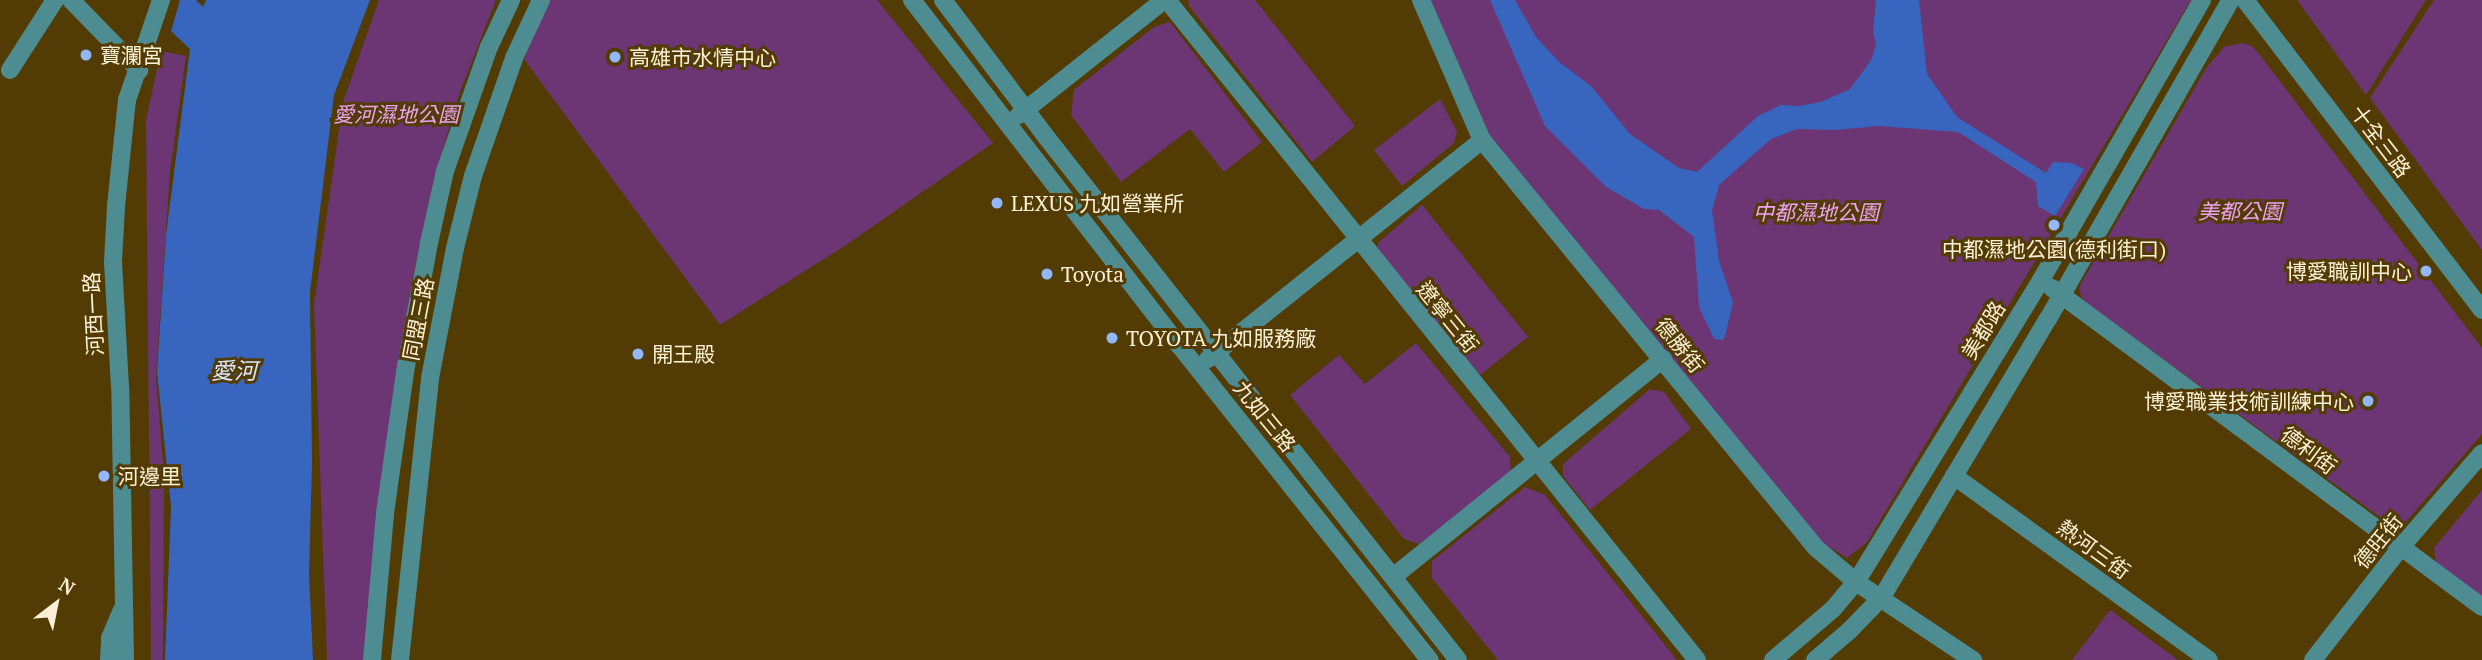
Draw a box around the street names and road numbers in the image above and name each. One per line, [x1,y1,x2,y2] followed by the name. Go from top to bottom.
[2346,100,2416,182] street label: 十全三路
[78,271,108,357] street label: 河西一路
[398,275,438,363] street label: 同盟三路
[1412,276,1484,358] street label: 遼寧三街
[1956,297,2010,363] street label: 美都路
[1650,313,1710,377] street label: 德勝街
[1229,375,1301,457] street label: 九如三路
[2276,421,2342,479] street label: 德利街
[2348,509,2408,573] street label: 德旺街
[2053,514,2135,584] street label: 熱河三街

